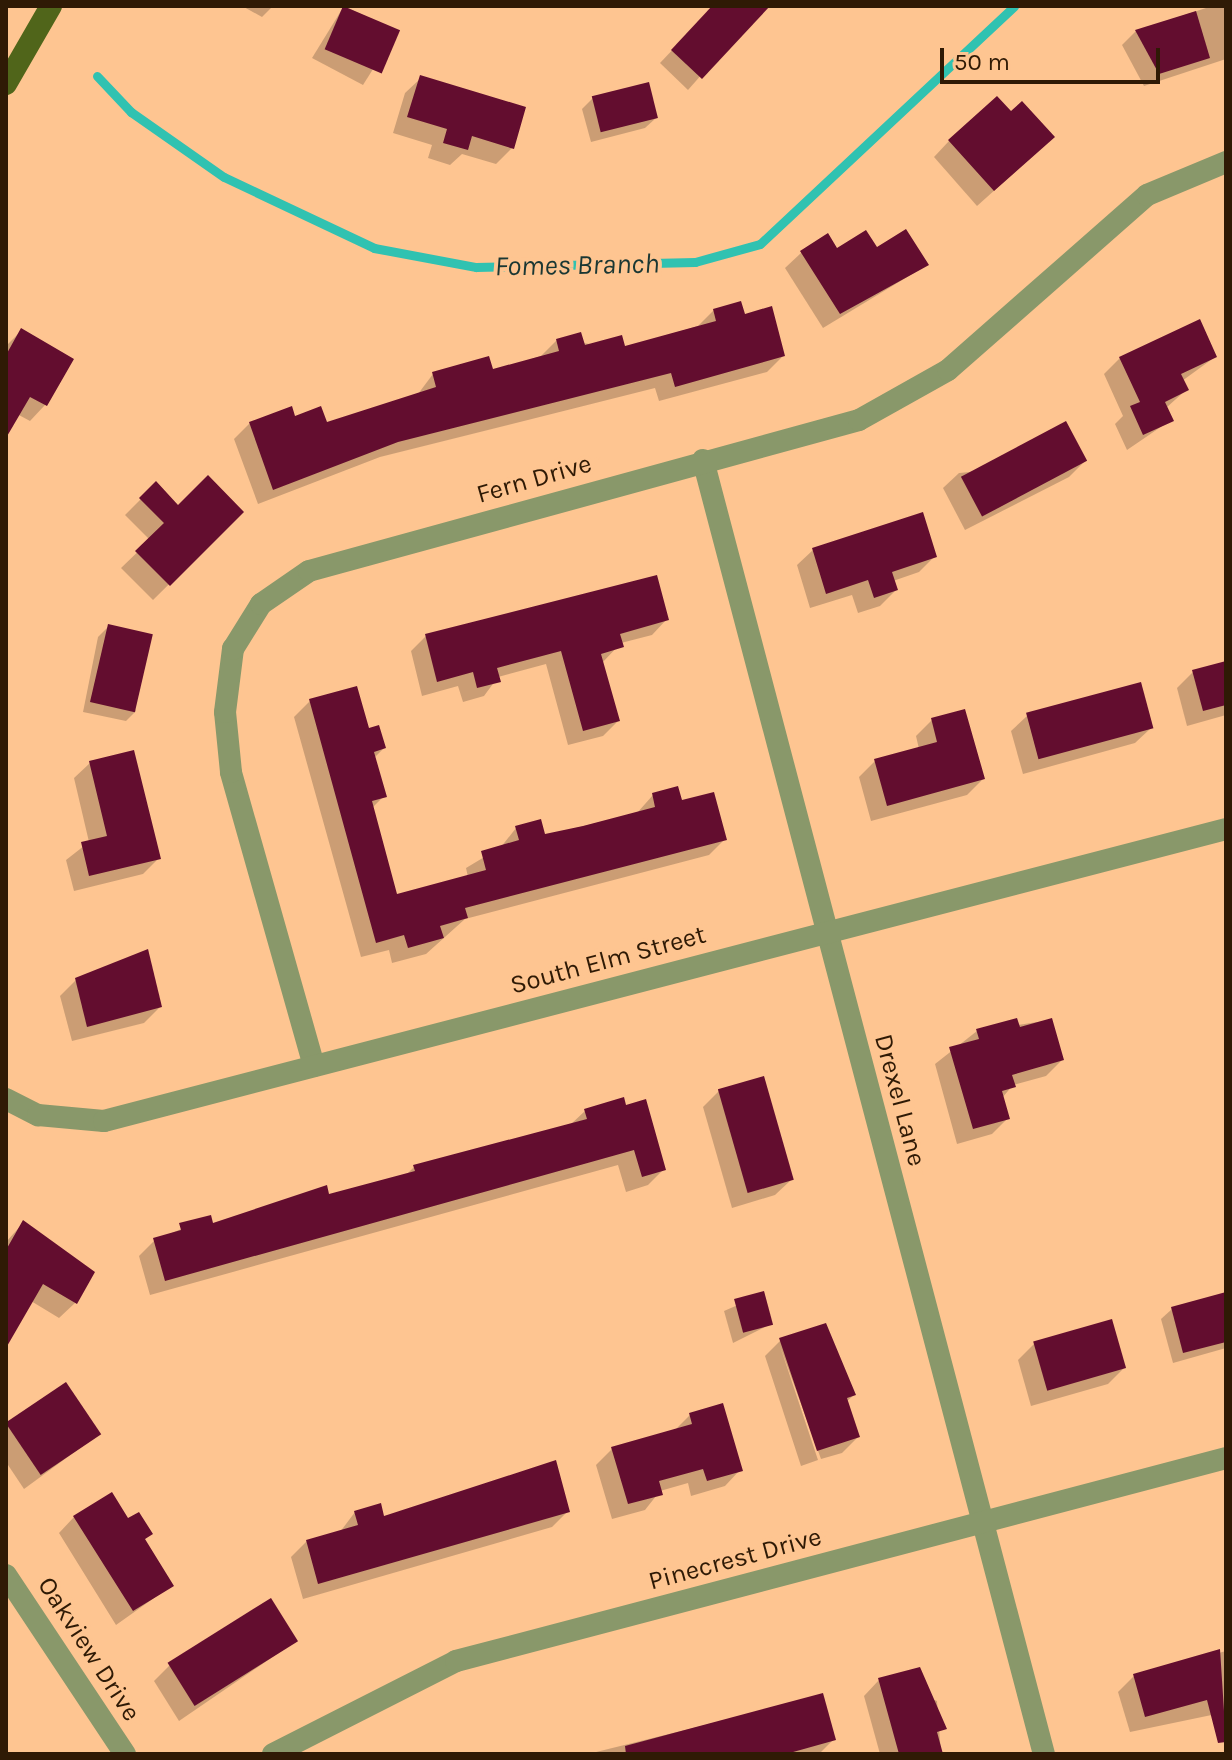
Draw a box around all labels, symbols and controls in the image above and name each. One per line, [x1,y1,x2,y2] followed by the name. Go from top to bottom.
[944,32,1164,82] scale bar
[954,48,1010,76] text: 50 m
[494,247,660,283] water label: Fomes Branch
[473,448,595,510] street label: Fern Drive
[507,919,709,1001] street label: South Elm Street
[867,1031,933,1169] street label: Drexel Lane
[645,1521,825,1597] street label: Pinecrest Drive
[31,1571,147,1727] street label: Oakview Drive

